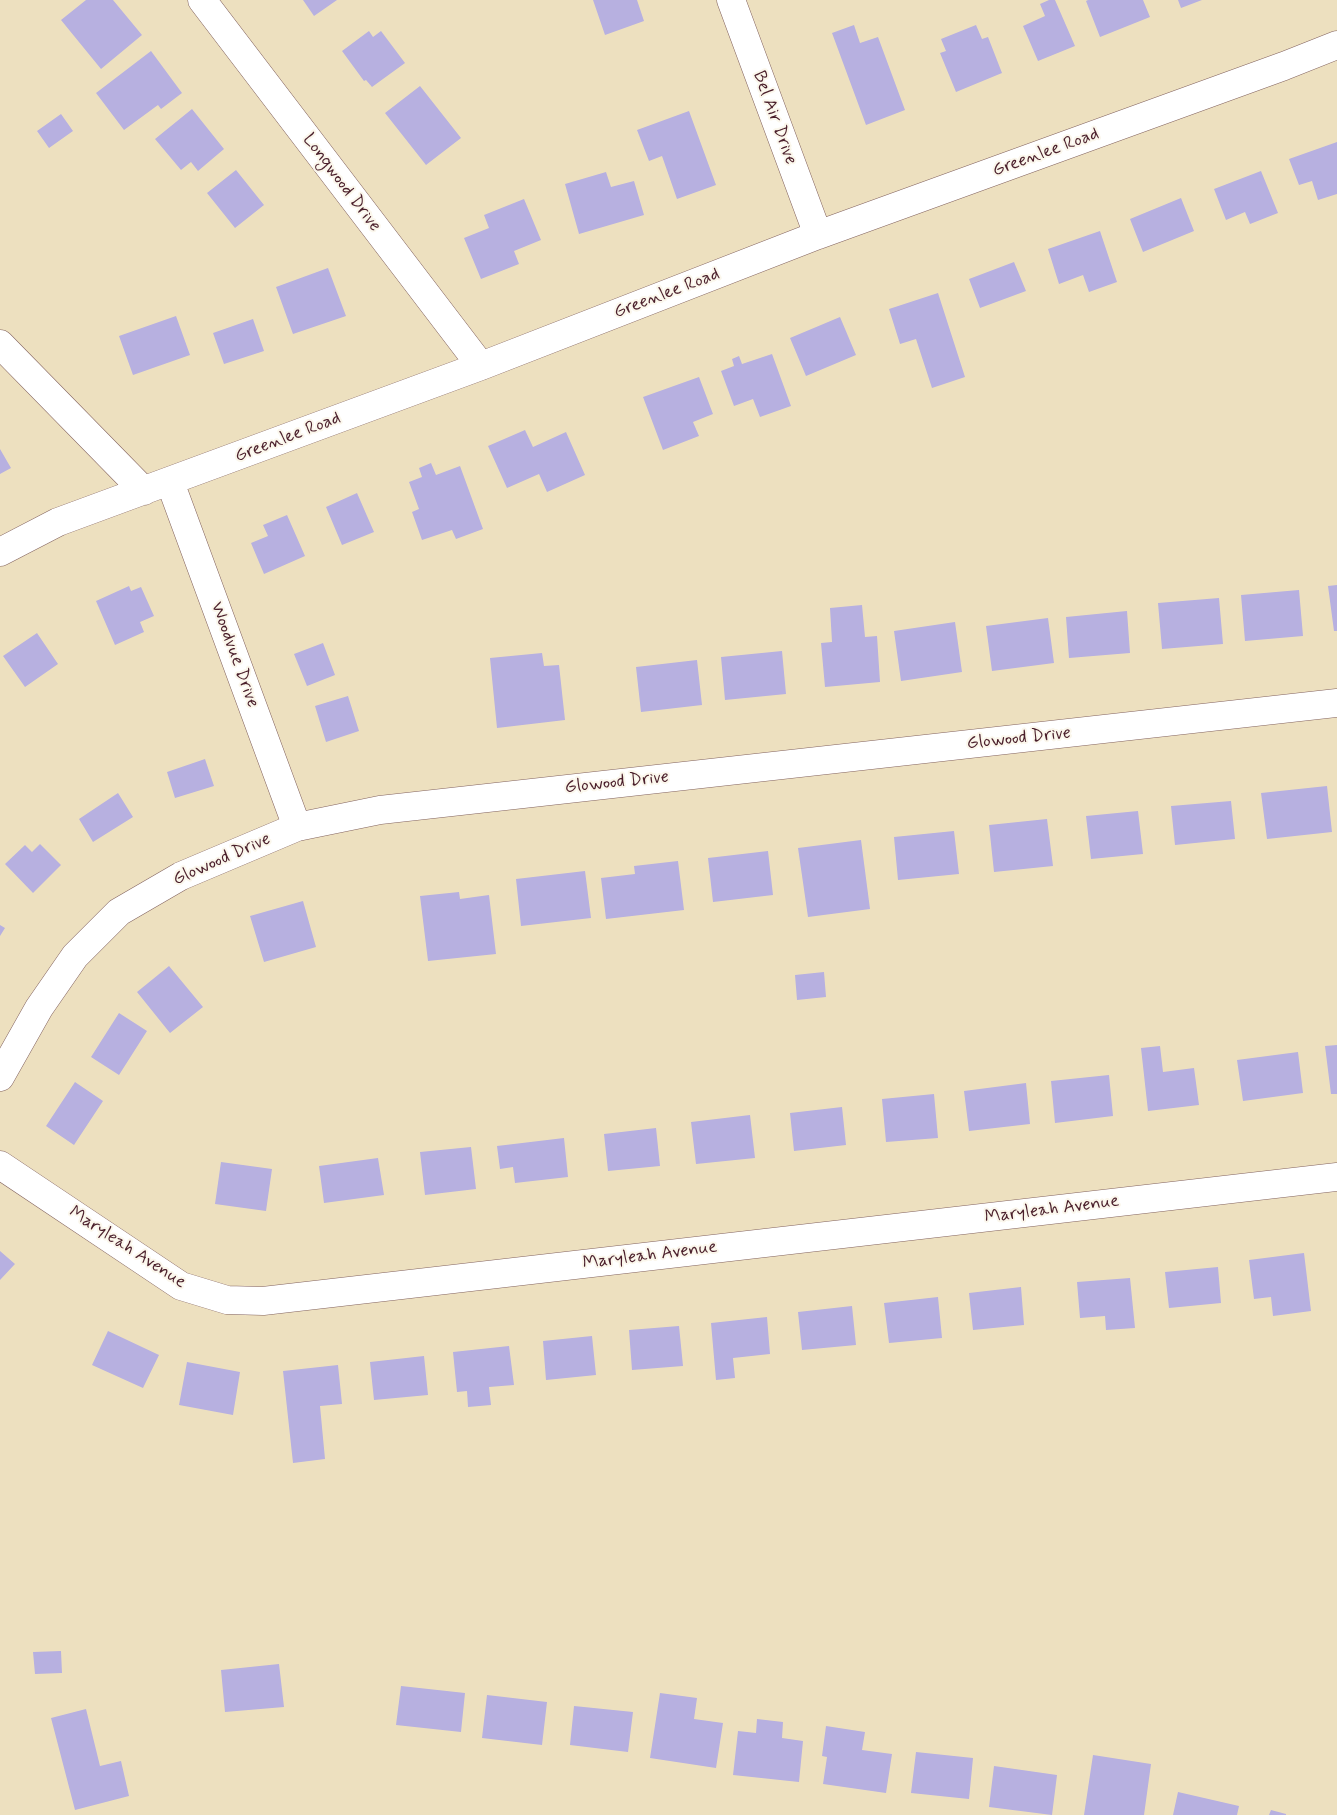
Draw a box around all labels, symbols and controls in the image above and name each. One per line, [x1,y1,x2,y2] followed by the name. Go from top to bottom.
[747,68,801,168] street label: Bel Air Drive
[990,124,1102,182] street label: Greenlee Road
[297,130,385,236] street label: Longwood Drive
[611,264,723,324] street label: Greenlee Road
[232,408,344,468] street label: Greenlee Road
[205,599,263,711] street label: Woodvue Drive
[966,723,1072,755] street label: Glowood Drive
[564,767,670,799] street label: Glowood Drive
[170,829,274,891] street label: Glowood Drive
[983,1191,1121,1229] street label: Maryleah Avenue
[64,1202,190,1294] street label: Maryleah Avenue
[581,1237,719,1275] street label: Maryleah Avenue

